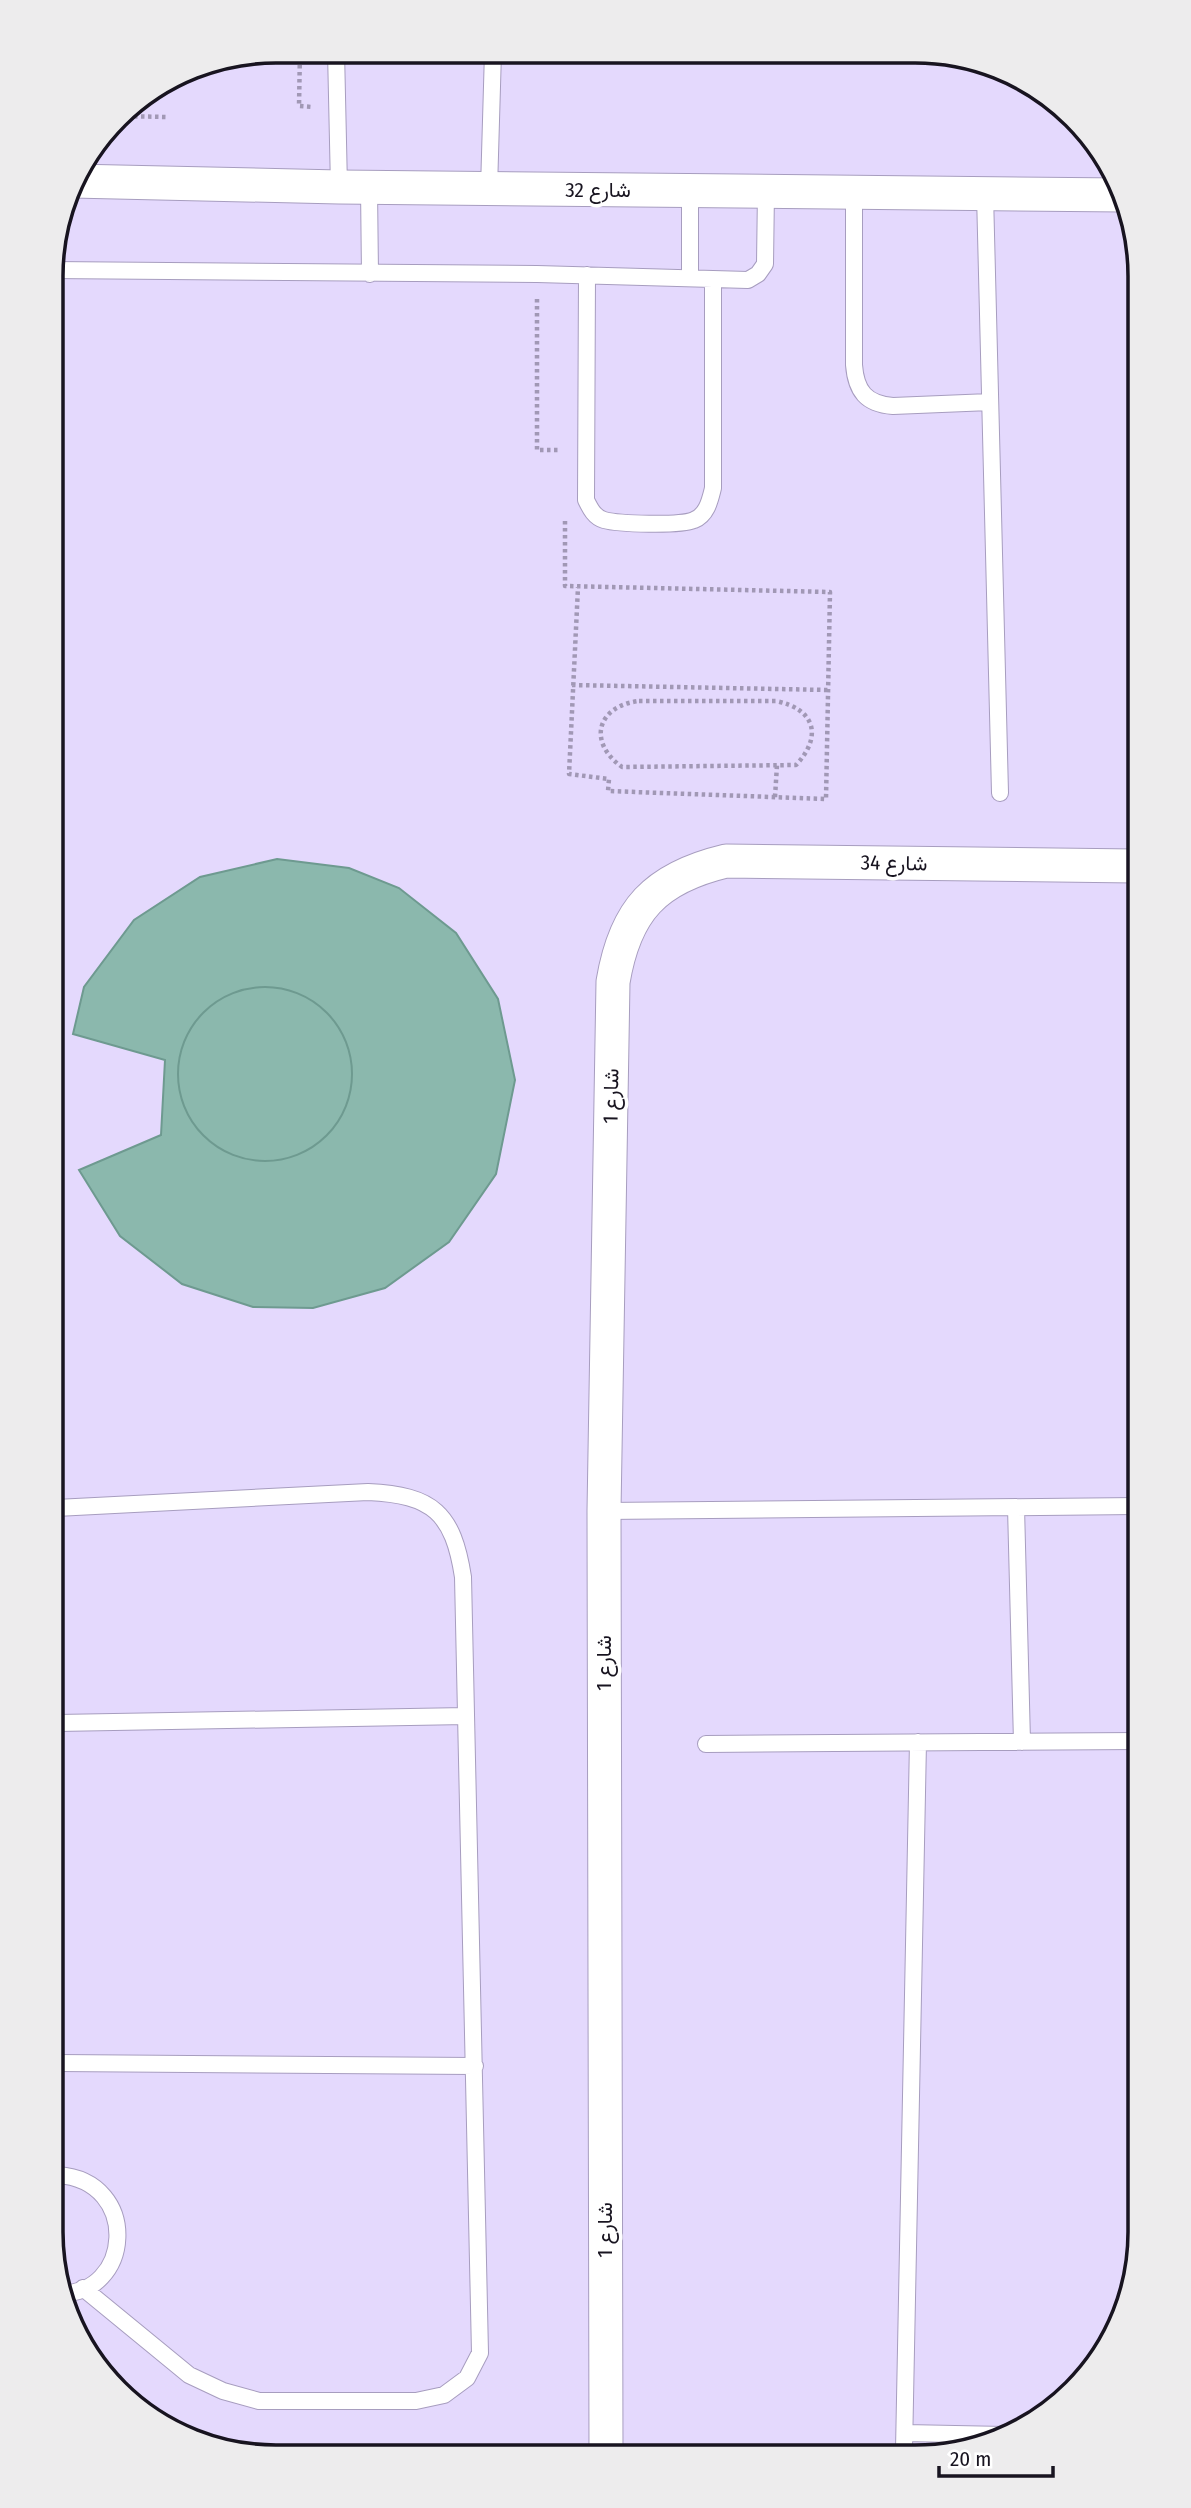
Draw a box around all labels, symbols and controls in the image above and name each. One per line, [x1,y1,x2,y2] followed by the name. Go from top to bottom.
[565,177,631,204] street label: شارع 32
[860,849,928,878] street label: شارع 34
[598,1068,625,1124] street label: شارع 1
[591,1635,618,1691] street label: شارع 1
[592,2202,619,2258] street label: شارع 1
[939,2434,1053,2478] scale bar
[950,2446,991,2472] text: 20 m

